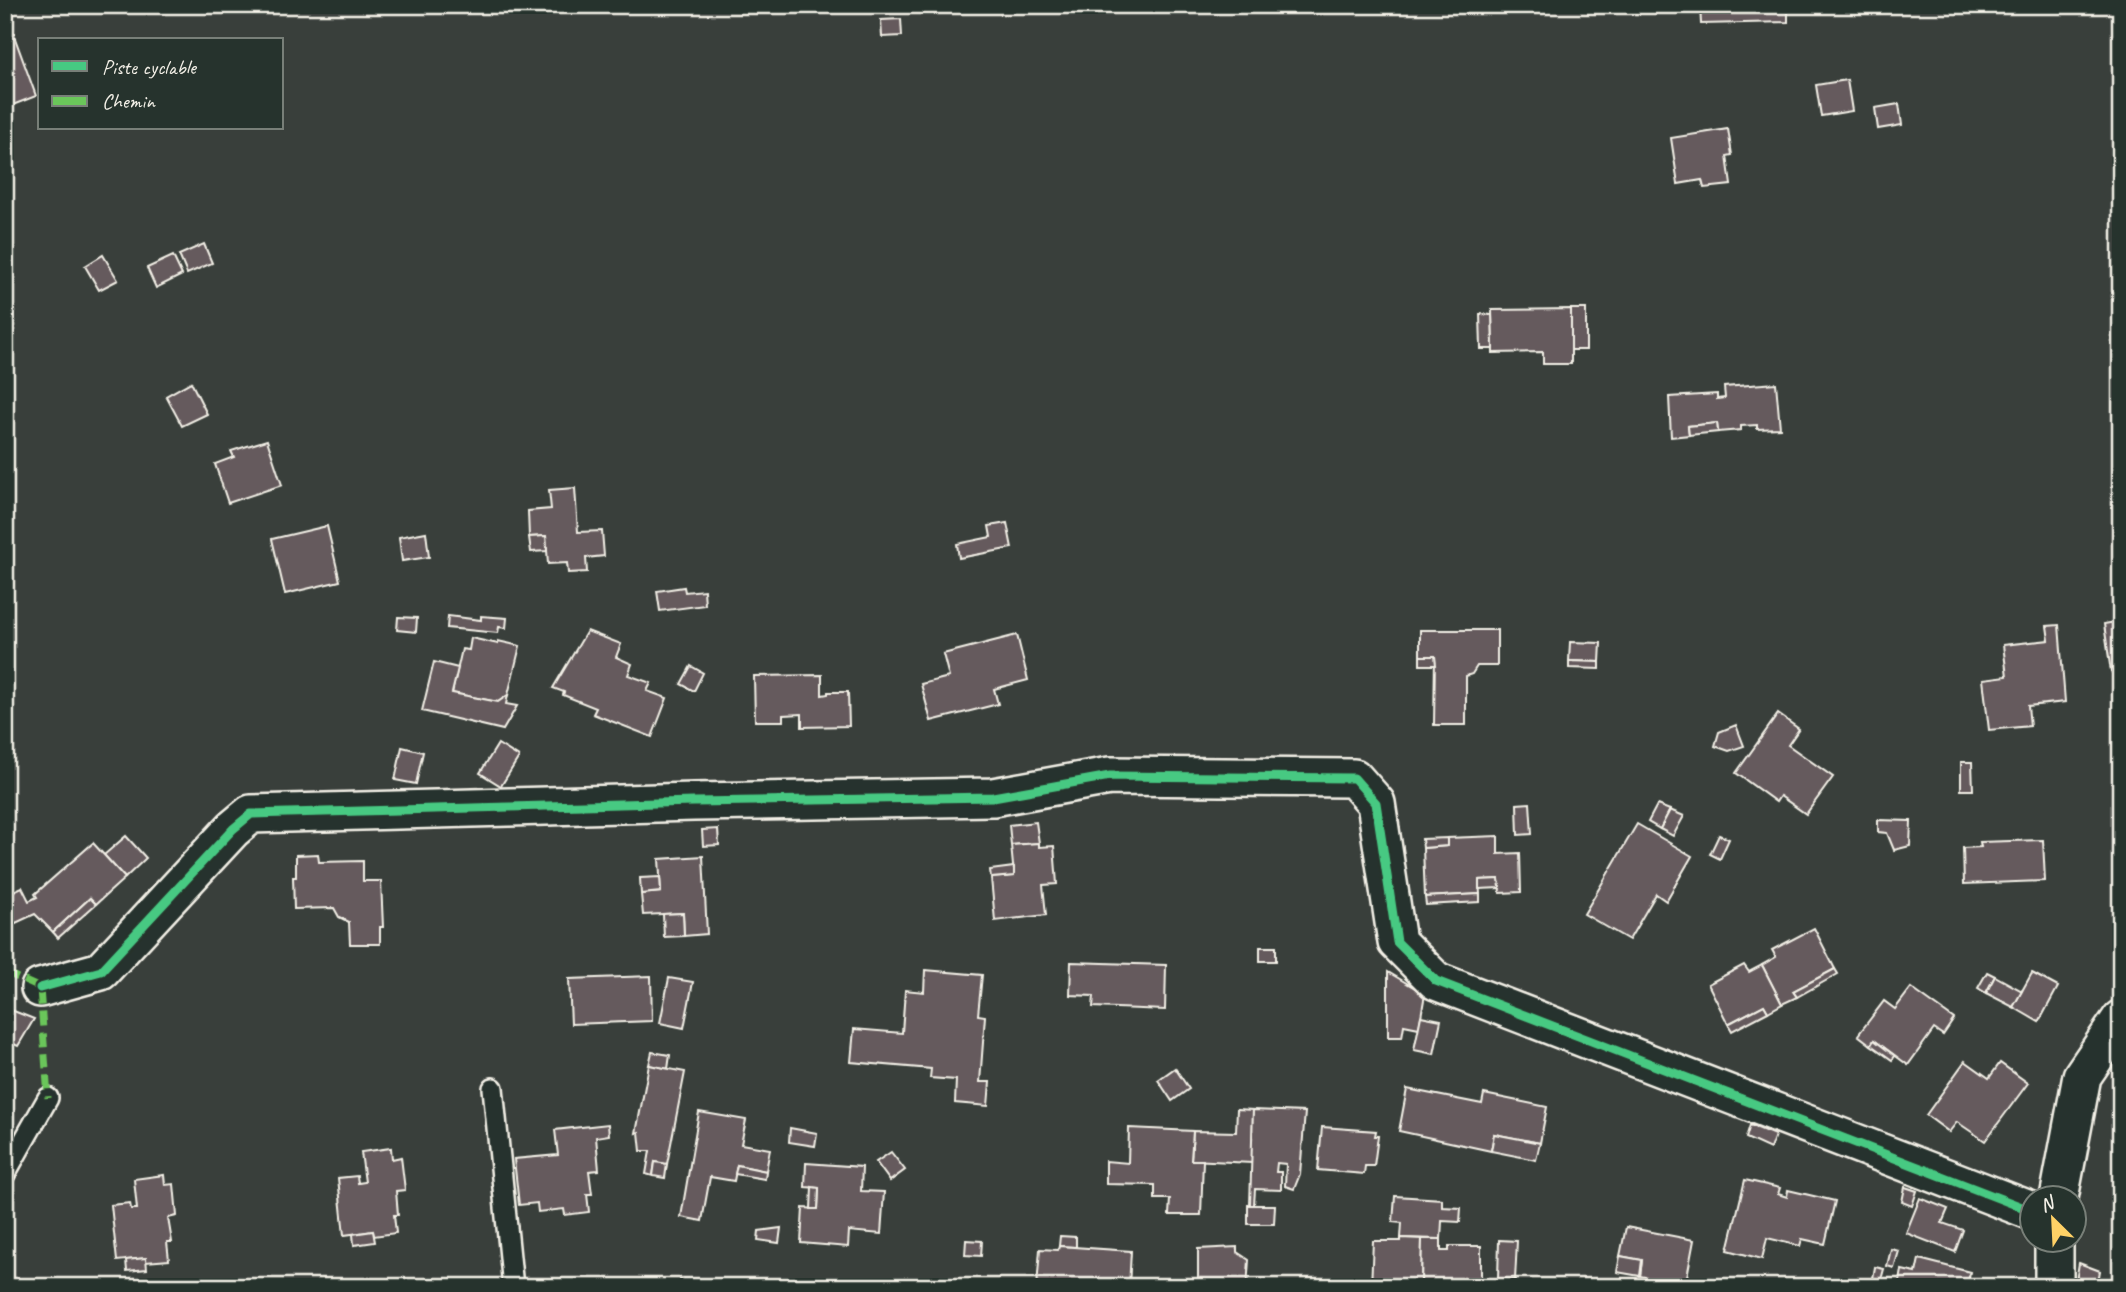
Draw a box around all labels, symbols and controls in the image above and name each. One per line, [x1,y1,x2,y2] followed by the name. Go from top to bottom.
[38,38,284,130] legend
[102,54,198,80] text: Piste cyclable
[102,88,156,114] text: Chemin
[2018,1184,2088,1254] north arrow
[2036,1190,2060,1218] text: N

